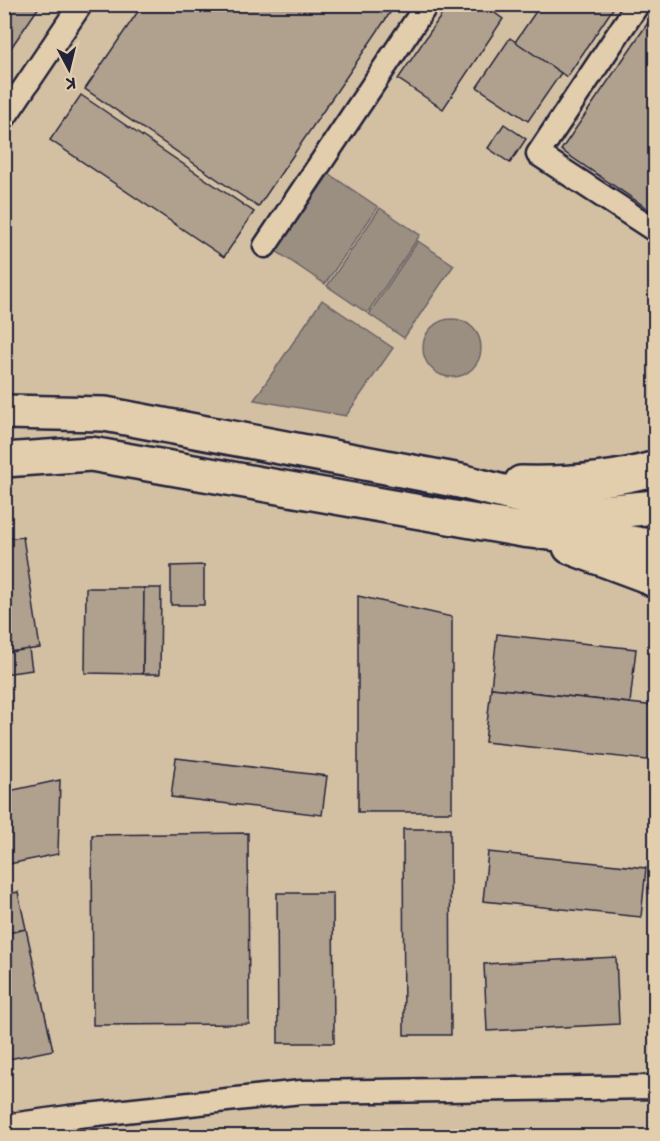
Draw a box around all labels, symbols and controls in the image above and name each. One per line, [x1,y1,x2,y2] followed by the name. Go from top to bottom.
[39,39,99,99] north arrow
[64,73,77,95] text: K

